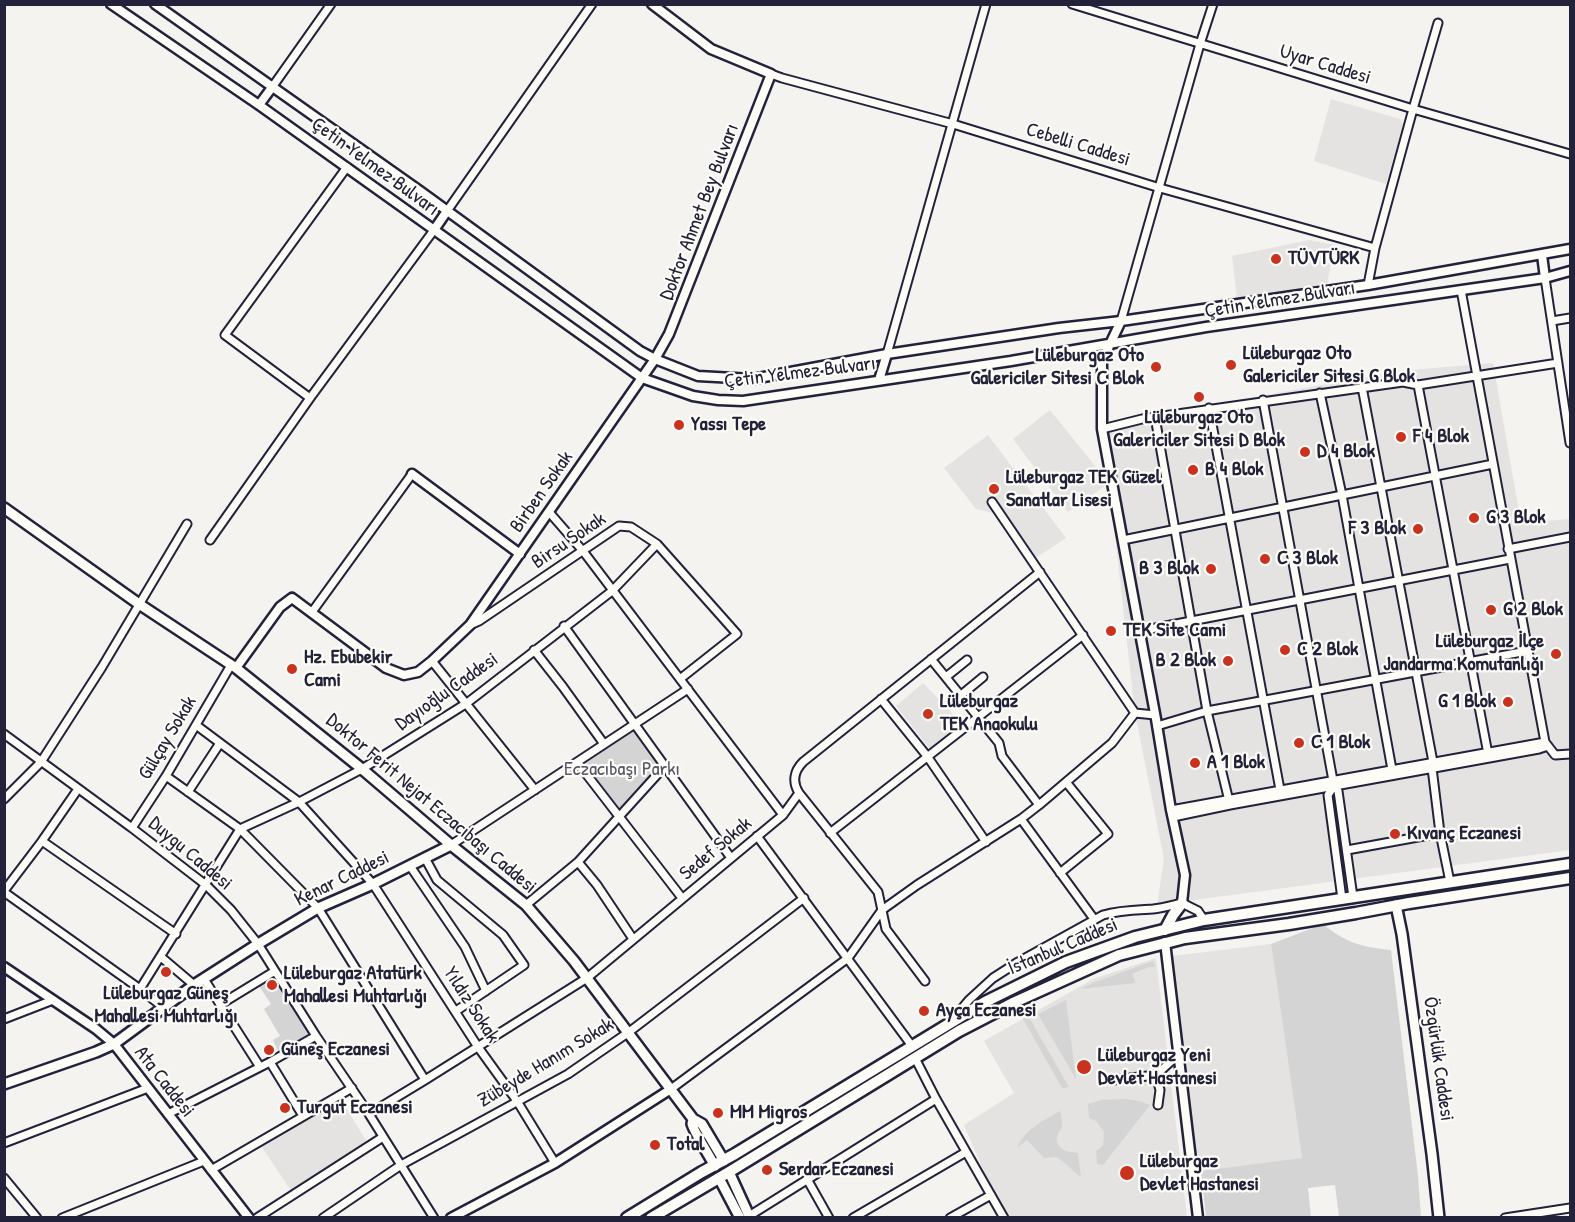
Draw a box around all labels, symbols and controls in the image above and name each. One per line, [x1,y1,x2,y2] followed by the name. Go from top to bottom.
[1276,40,1374,90] street label: Uyar Caddesi
[306,113,444,221] street label: Çetin Yelmez Bulvarı
[1023,118,1133,172] street label: Cebelli Caddesi
[655,120,745,304] street label: Doktor Ahmet Bey Bulvarı
[1288,247,1359,271] place label: TÜVTÜRK
[1269,252,1283,266] marker: TÜVTÜRK
[1203,276,1357,324] street label: Çetin Yelmez Bulvarı
[1243,342,1415,389] place label: Lüleburgaz Oto Galericiler Sitesi G Blok
[971,344,1144,391] place label: Lüleburgaz Oto Galericiler Sitesi C Blok
[723,352,877,394] street label: Çetin Yelmez Bulvarı
[1224,358,1238,372] marker: Lüleburgaz Oto Galericiler Sitesi G Blok
[1149,360,1163,374] marker: Lüleburgaz Oto Galericiler Sitesi C Blok
[1192,390,1206,404] marker: Lüleburgaz Oto Galericiler Sitesi D Blok
[1113,406,1285,453] place label: Lüleburgaz Oto Galericiler Sitesi D Blok
[691,413,766,437] place label: Yassı Tepe
[672,418,686,432] marker: Yassı Tepe
[1413,425,1469,449] place label: F 4 Blok
[1394,430,1408,444] marker: F 4 Blok
[1317,440,1375,464] place label: D 4 Blok
[1298,445,1312,459] marker: D 4 Blok
[505,447,579,537] street label: Birben Sokak
[1205,458,1264,482] place label: B 4 Blok
[1186,463,1200,477] marker: B 4 Blok
[1006,466,1161,513] place label: Lüleburgaz TEK Güzel Sanatlar Lisesi
[987,482,1001,496] marker: Lüleburgaz TEK Güzel Sanatlar Lisesi
[1486,506,1546,530] place label: G 3 Blok
[527,507,611,575] street label: Birsu Sokak
[1467,511,1481,525] marker: G 3 Blok
[1349,517,1406,541] place label: F 3 Blok
[1411,522,1425,536] marker: F 3 Blok
[1277,547,1338,571] place label: C 3 Blok
[1258,552,1272,566] marker: C 3 Blok
[1139,557,1199,581] place label: B 3 Blok
[1204,562,1218,576] marker: B 3 Blok
[1503,598,1563,622] place label: G 2 Blok
[1484,603,1498,617] marker: G 2 Blok
[1123,619,1226,643] place label: TEK Site Cami
[1104,624,1118,638] marker: TEK Site Cami
[1383,630,1544,677] place label: Lüleburgaz İlçe Jandarma Komutanlığı
[1297,638,1358,662] place label: C 2 Blok
[1278,643,1292,657] marker: C 2 Blok
[304,646,393,693] place label: Hz. Ebubekir Cami
[1549,647,1563,661] marker: Lüleburgaz İlçe Jandarma Komutanlığı
[391,648,503,736] street label: Dayıoğlu Caddesi
[1155,649,1216,673] place label: B 2 Blok
[1221,654,1235,668] marker: B 2 Blok
[285,662,299,676] marker: Hz. Ebubekir Cami
[940,690,1038,737] place label: Lüleburgaz TEK Anaokulu
[1438,690,1496,714] place label: G 1 Blok
[134,692,202,784] street label: Gülçay Sokak
[1501,695,1515,709] marker: G 1 Blok
[921,707,935,721] marker: Lüleburgaz TEK Anaokulu
[321,709,541,899] street label: Doktor Ferit Nejat Eczacıbaşı Caddesi
[1311,731,1370,755] place label: C 1 Blok
[1292,736,1306,750] marker: C 1 Blok
[1207,751,1265,775] place label: A 1 Blok
[1188,756,1202,770] marker: A 1 Blok
[564,758,680,782] park label: Eczacıbaşı Parkı
[143,812,237,896] street label: Duygu Caddesi
[675,812,757,886] street label: Sedef Sokak
[1407,822,1521,846] place label: Kıvanç Eczanesi
[1388,827,1402,841] marker: Kıvanç Eczanesi
[291,846,393,912] street label: Kenar Caddesi
[1005,913,1121,981] street label: İstanbul Caddesi
[284,962,427,1009] place label: Lüleburgaz Atatürk Mahallesi Muhtarlığı
[438,963,504,1047] street label: Yıldız Sokak
[159,965,173,979] marker: Lüleburgaz Güneş Mahallesi Muhtarlığı
[265,978,279,992] marker: Lüleburgaz Atatürk Mahallesi Muhtarlığı
[94,982,238,1029] place label: Lüleburgaz Güneş Mahallesi Muhtarlığı
[1417,995,1459,1123] street label: Özgürlük Caddesi
[936,999,1037,1023] place label: Ayça Eczanesi
[917,1004,931,1018] marker: Ayça Eczanesi
[474,1013,618,1113] street label: Zübeyde Hanım Sokak
[281,1038,390,1062] place label: Güneş Eczanesi
[129,1042,199,1122] street label: Ata Caddesi
[262,1043,276,1057] marker: Güneş Eczanesi
[1098,1044,1217,1091] place label: Lüleburgaz Yeni Devlet Hastanesi
[1075,1058,1093,1076] marker: Lüleburgaz Yeni Devlet Hastanesi
[297,1096,413,1120] place label: Turgut Eczanesi
[278,1101,292,1115] marker: Turgut Eczanesi
[730,1101,807,1125] place label: MM Migros
[711,1106,725,1120] marker: MM Migros
[667,1133,704,1157] place label: Total
[648,1138,662,1152] marker: Total
[1140,1150,1259,1197] place label: Lüleburgaz Devlet Hastanesi
[779,1158,894,1182] place label: Serdar Eczanesi
[760,1163,774,1177] marker: Serdar Eczanesi
[1118,1164,1136,1182] marker: Lüleburgaz Devlet Hastanesi

